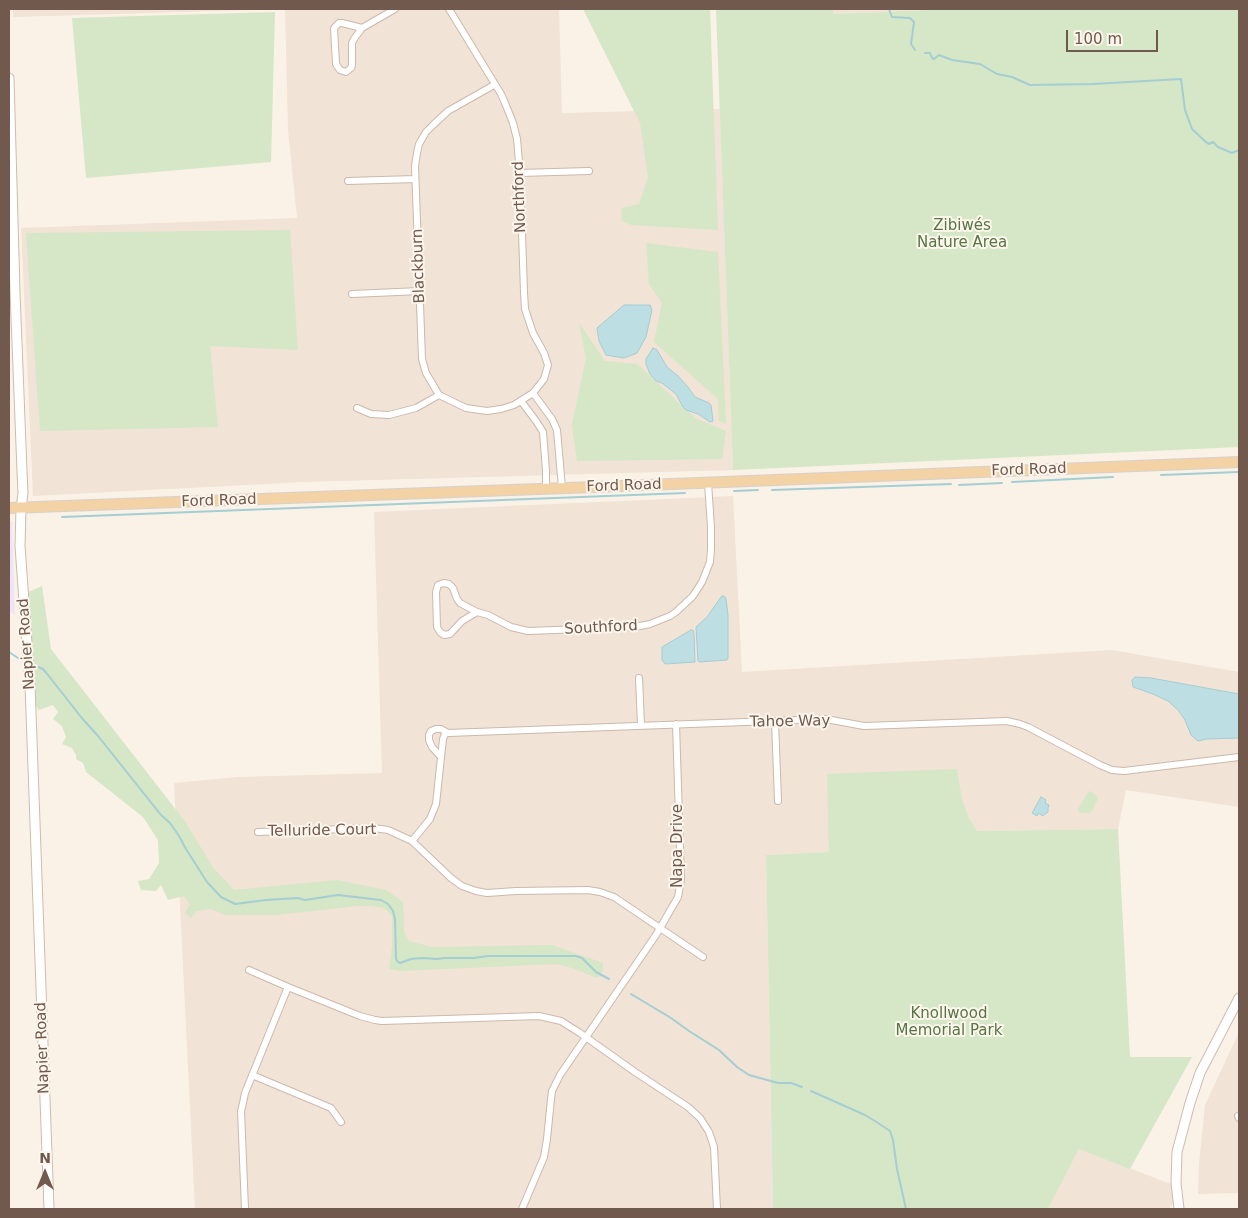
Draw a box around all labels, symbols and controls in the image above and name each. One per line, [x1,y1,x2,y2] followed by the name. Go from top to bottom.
[1068,20,1160,52] scale bar
[1074,30,1122,48] text: 100 m
[510,161,530,233] street label: Northford
[917,217,1007,252] park label: Zibiwés Nature Area
[409,228,429,304] street label: Blackburn
[991,460,1067,480] street label: Ford Road
[586,476,662,496] street label: Ford Road
[181,491,257,511] street label: Ford Road
[15,598,39,690] street label: Napier Road
[564,617,638,639] street label: Southford
[750,712,830,732] street label: Tahoe Way
[669,804,687,888] street label: Napa Drive
[267,821,377,841] street label: Telluride Court
[32,1002,54,1094] street label: Napier Road
[896,1005,1002,1040] park label: Knollwood Memorial Park
[20,1148,70,1198] north arrow
[39,1150,51,1166] text: N

